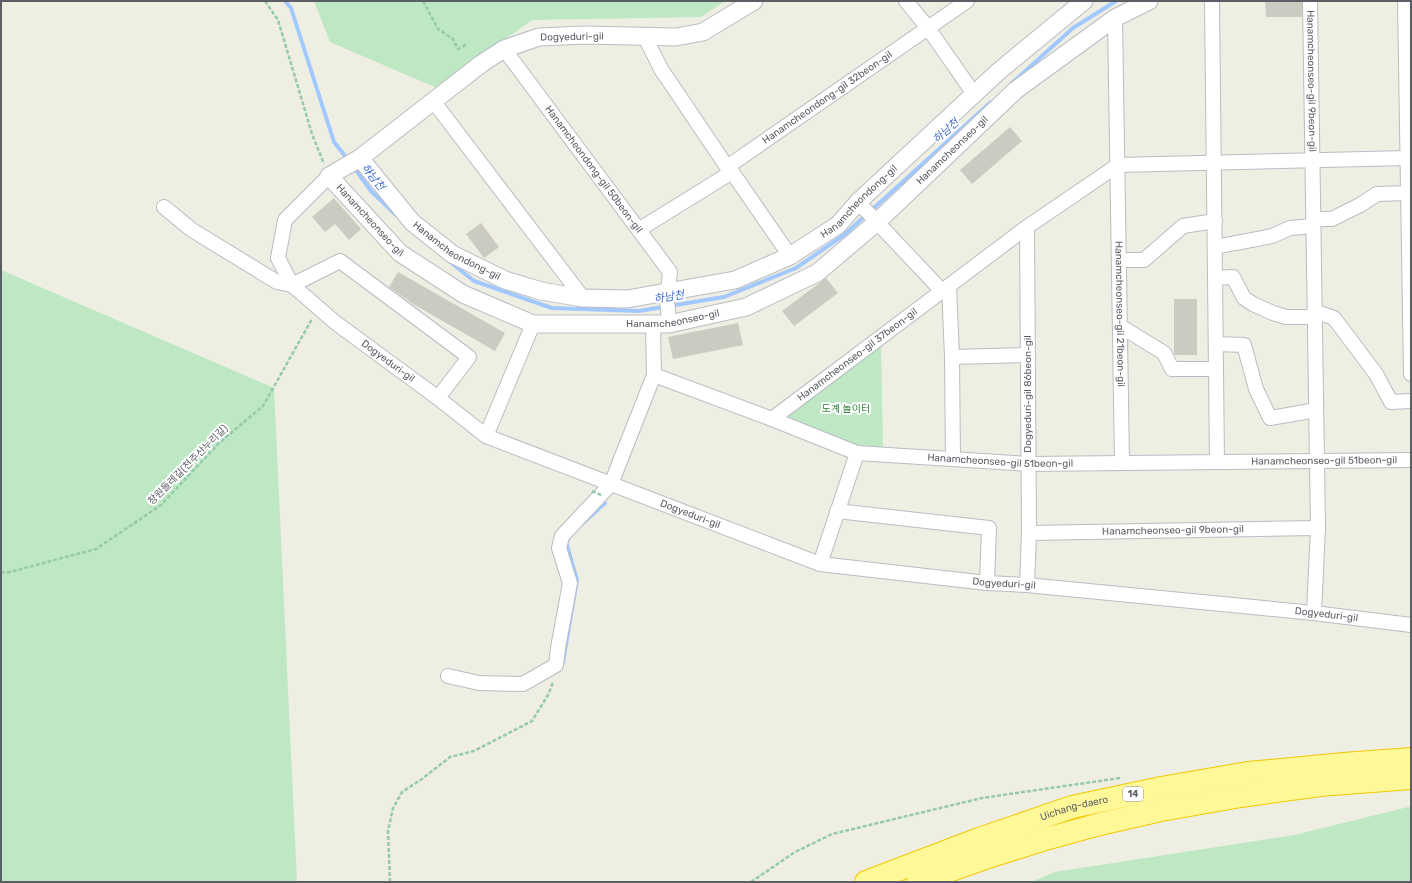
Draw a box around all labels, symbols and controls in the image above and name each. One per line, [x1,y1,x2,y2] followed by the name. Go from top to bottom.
[1304,10,1318,152] street label: Hanamcheonseo-gil 9beon-gil
[540,30,604,44] street label: Dogyeduri-gil
[760,49,895,147] street label: Hanamcheondong-gil 32beon-gil
[542,103,645,235] street label: Hanamcheondong-gil 50beon-gil
[914,114,991,187] street label: Hanamcheonseo-gil
[930,115,963,146] water label: 하남천
[358,161,389,194] water label: 하남천
[818,162,900,241] street label: Hanamcheondong-gil
[333,182,406,260] street label: Hanamcheonseo-gil
[410,219,502,283] street label: Hanamcheondong-gil
[1113,241,1127,387] street label: Hanamcheonseo-gil 21beon-gil
[653,288,687,306] water label: 하남천
[795,306,920,404] street label: Hanamcheonseo-gil 37beon-gil
[626,307,720,330] street label: Hanamcheonseo-gil
[1022,335,1034,453] street label: Dogyeduri-gil 86beon-gil
[359,338,417,385] street label: Dogyeduri-gil
[822,403,870,415] park label: 도계 놀이터
[146,423,230,507] street label: 창원둘레길(천주산누리길)
[927,452,1073,470] street label: Hanamcheonseo-gil 51beon-gil
[1251,454,1397,468] street label: Hanamcheonseo-gil 51beon-gil
[658,497,722,531] street label: Dogyeduri-gil
[1102,523,1244,538] street label: Hanamcheonseo-gil 9beon-gil
[972,575,1036,592] street label: Dogyeduri-gil
[1294,605,1359,624] street label: Dogyeduri-gil
[1123,787,1143,801] road number: 14
[1039,793,1109,823] street label: Uichang-daero

